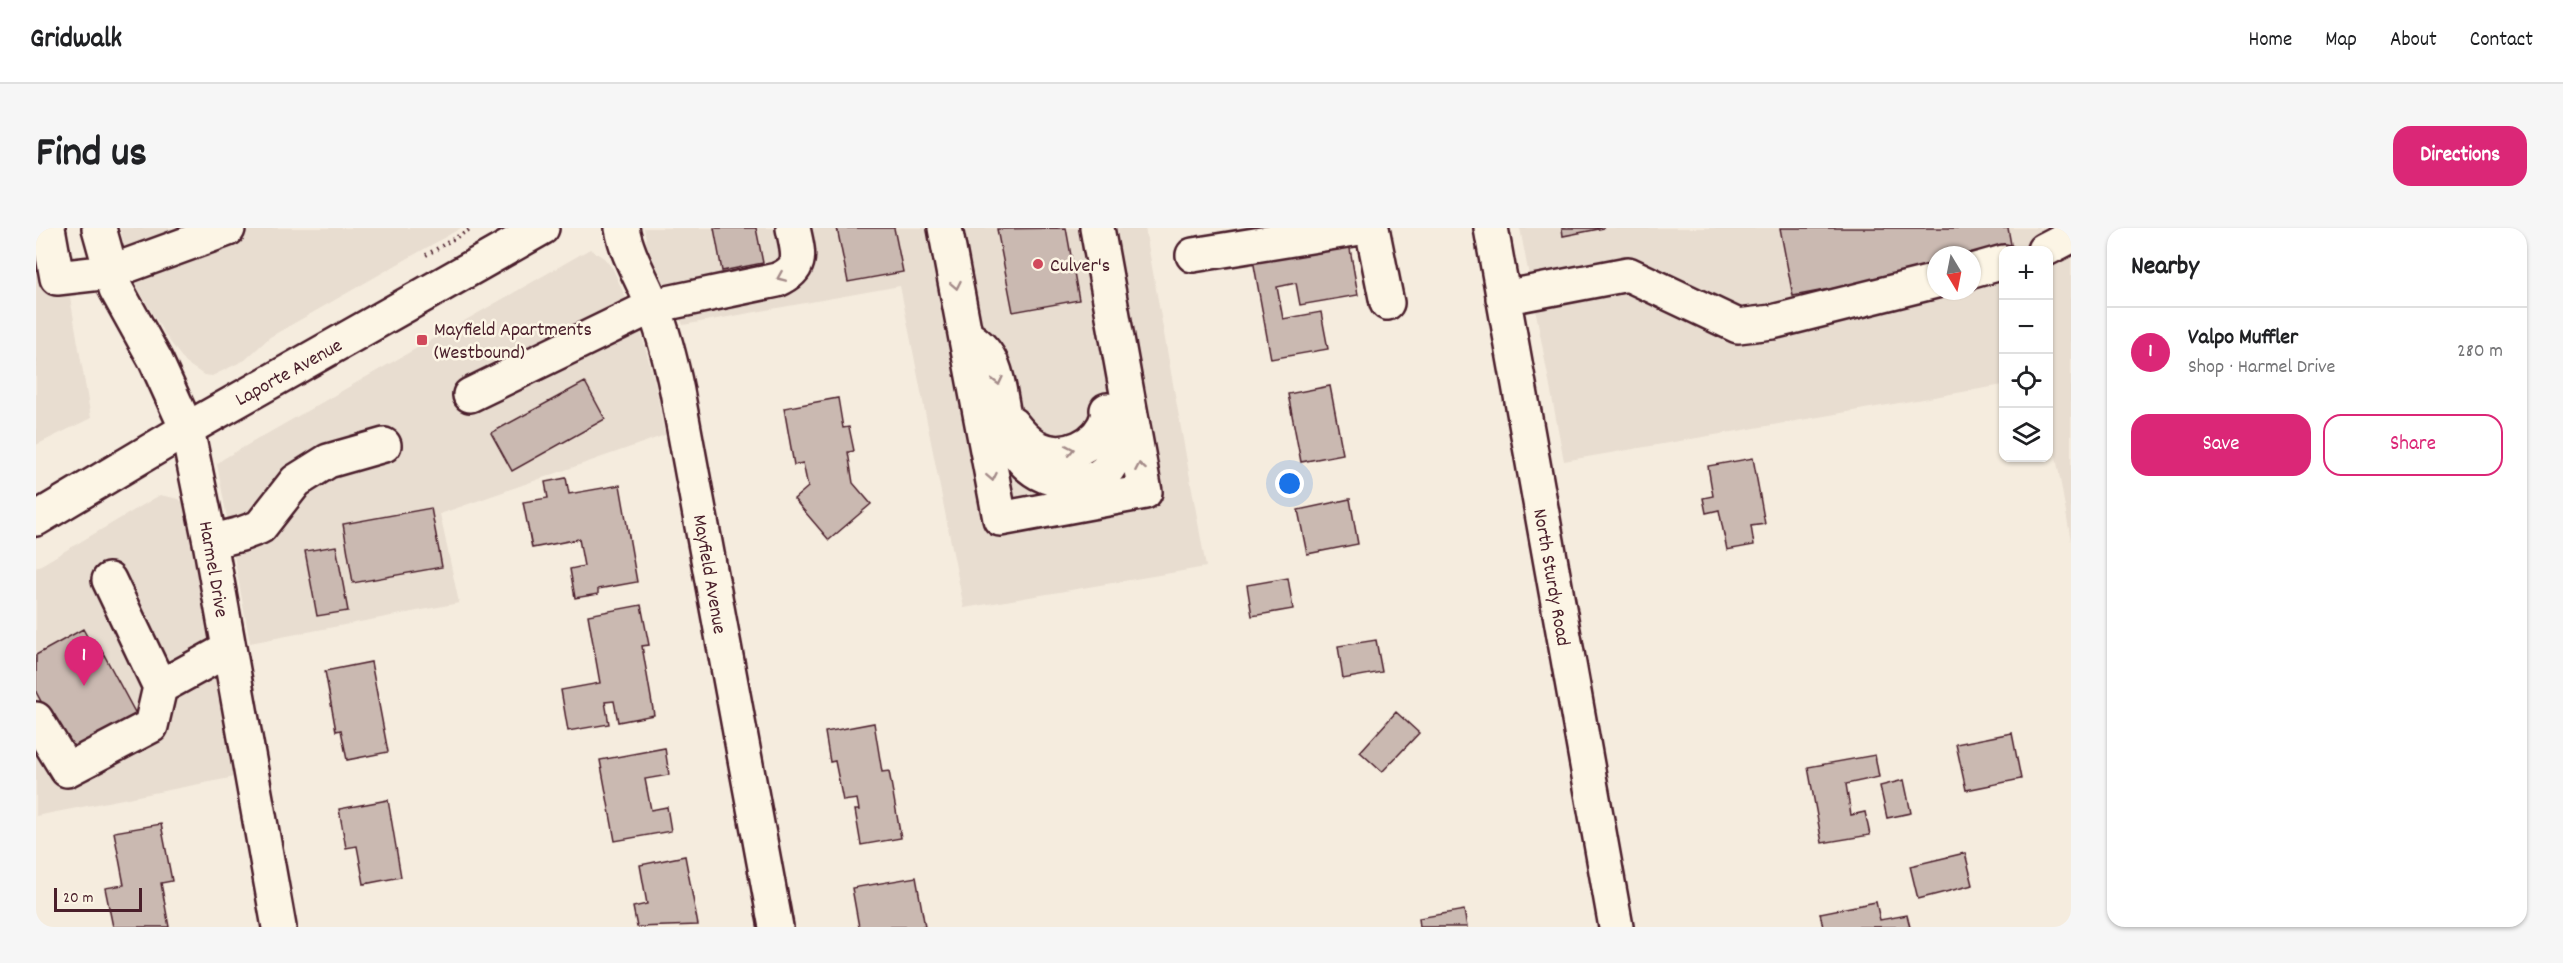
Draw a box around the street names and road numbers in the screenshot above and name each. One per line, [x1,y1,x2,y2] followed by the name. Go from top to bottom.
[231,333,348,415] street label: Laporte Avenue
[1524,507,1576,648] street label: North Sturdy Road
[684,513,732,637] street label: Mayfield Avenue
[190,519,234,620] street label: Harmel Drive

